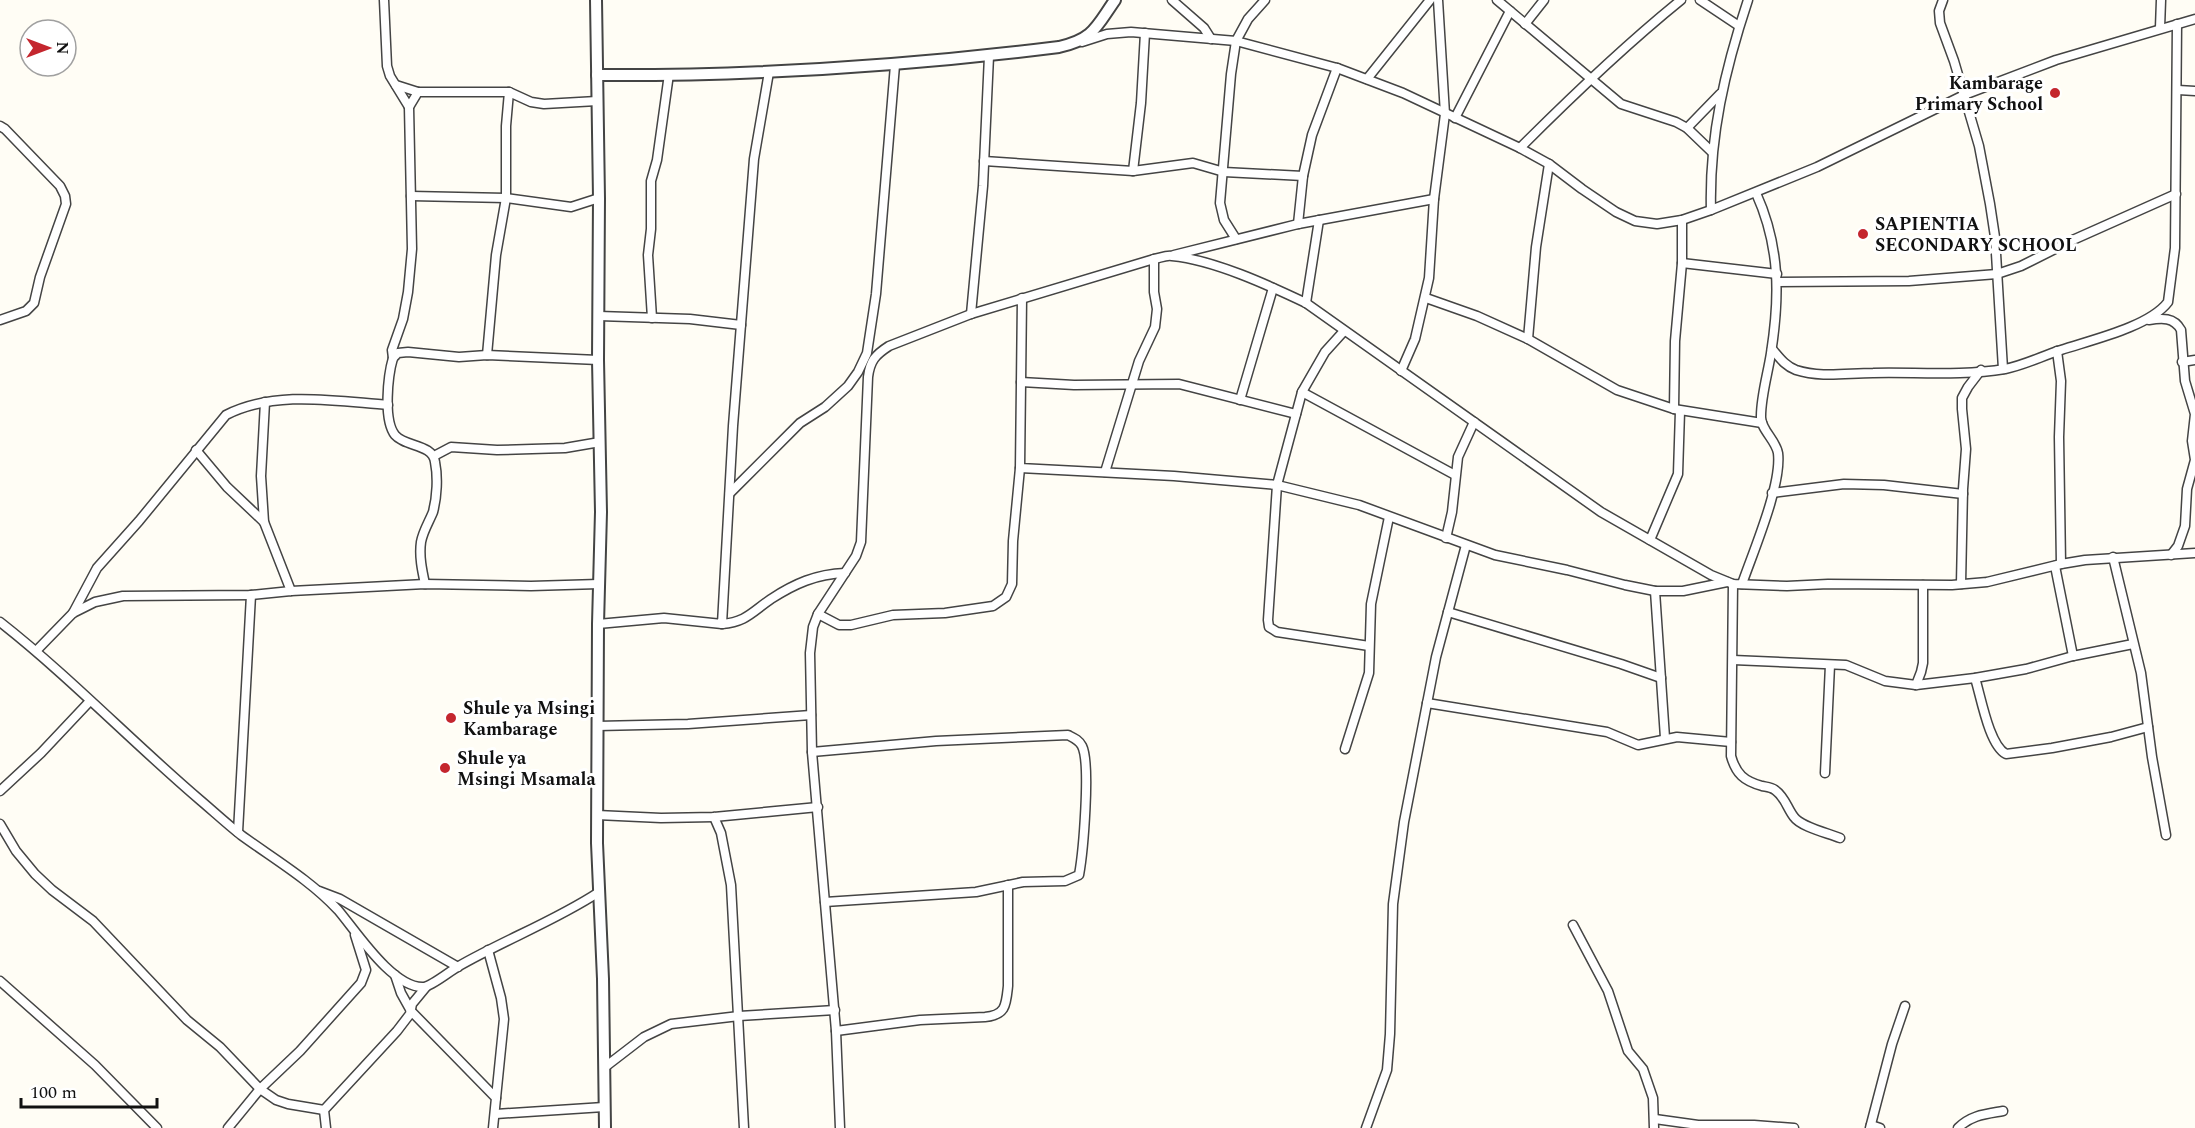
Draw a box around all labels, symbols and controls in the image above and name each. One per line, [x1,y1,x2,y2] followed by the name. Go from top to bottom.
[18,18,78,78] north arrow
[50,41,74,55] text: N
[1915,70,2043,118] place label: Kambarage Primary School
[2048,86,2062,100] marker: Kambarage Primary School
[1875,211,2077,259] place label: SAPIENTIA SECONDARY SCHOOL
[1856,227,1870,241] marker: SAPIENTIA SECONDARY SCHOOL
[463,695,595,743] place label: Shule ya Msingi Kambarage
[444,711,458,725] marker: Shule ya Msingi Kambarage
[457,745,596,793] place label: Shule ya Msingi Msamala
[438,761,452,775] marker: Shule ya Msingi Msamala
[21,1071,158,1109] scale bar
[30,1079,77,1106] text: 100 m

